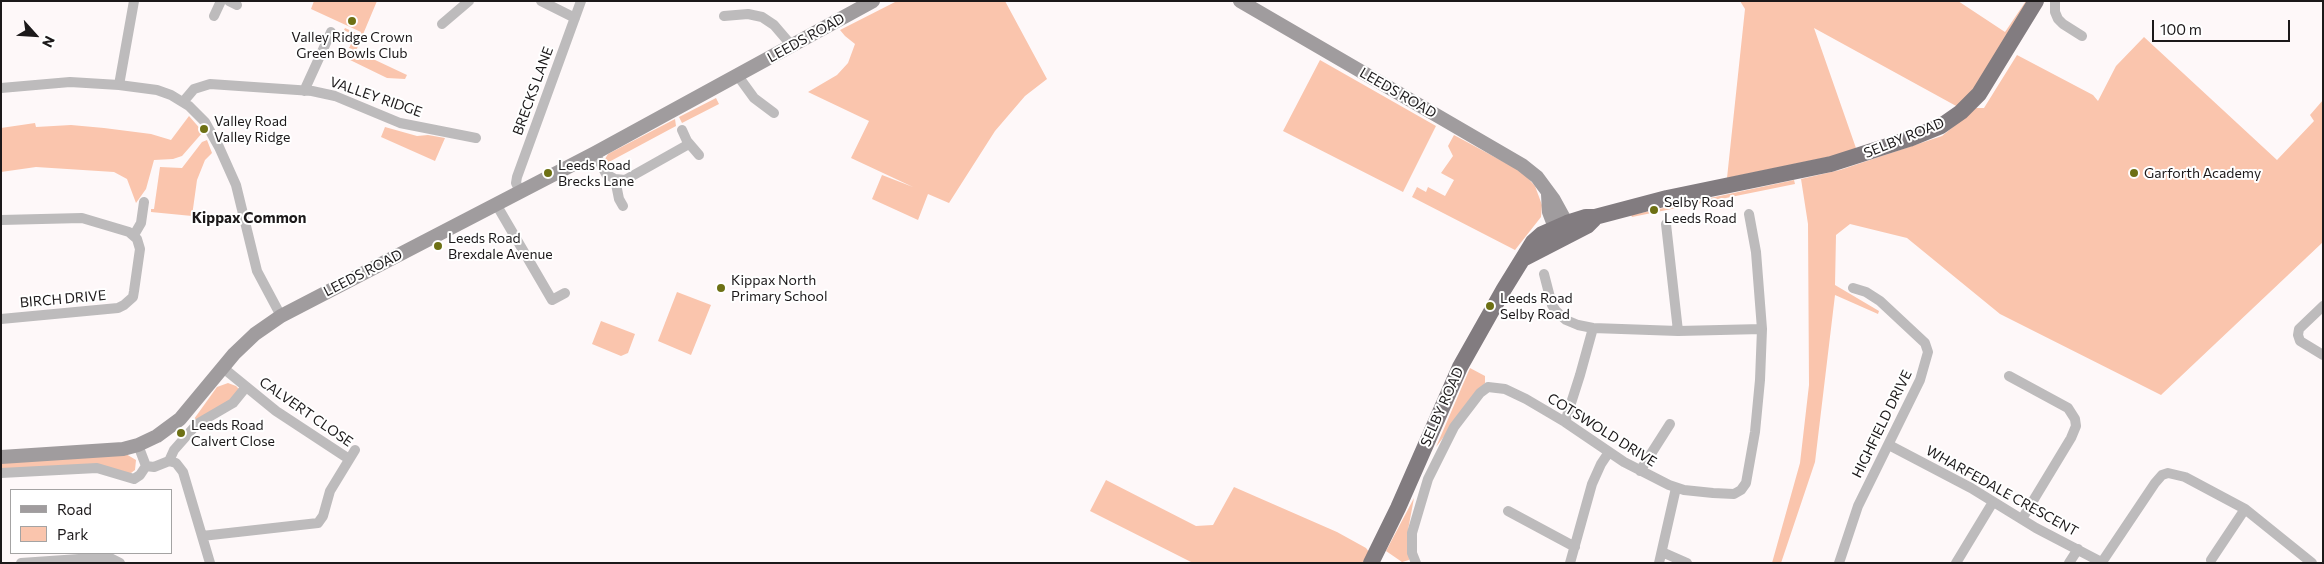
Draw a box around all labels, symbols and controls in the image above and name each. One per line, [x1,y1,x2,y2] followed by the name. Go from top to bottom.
[10,10,60,60] north arrow
[764,10,848,66] street label: LEEDS ROAD
[2154,10,2292,42] scale bar
[346,15,358,27] marker: Valley Ridge Crown Green Bowls Club
[2160,20,2202,38] text: 100 m
[291,29,413,62] place label: Valley Ridge Crown Green Bowls Club
[39,33,59,50] text: N
[509,44,557,138] street label: BRECKS LANE
[1357,64,1439,122] street label: LEEDS ROAD
[328,73,424,121] street label: VALLEY RIDGE
[214,113,290,146] place label: Valley Road Valley Ridge
[1861,114,1947,162] street label: SELBY ROAD
[198,123,210,135] marker: Valley Road Valley Ridge
[558,157,634,190] place label: Leeds Road Brecks Lane
[2144,165,2261,181] place label: Garforth Academy
[542,167,554,179] marker: Leeds Road Brecks Lane
[2128,167,2140,179] marker: Garforth Academy
[1664,194,1737,226] place label: Selby Road Leeds Road
[1648,204,1660,216] marker: Selby Road Leeds Road
[192,209,306,227] district label: Kippax Common
[448,230,553,262] place label: Leeds Road Brexdale Avenue
[432,240,444,252] marker: Leeds Road Brexdale Avenue
[321,246,405,300] street label: LEEDS ROAD
[731,272,827,304] place label: Kippax North Primary School
[715,282,727,294] marker: Kippax North Primary School
[19,287,107,311] street label: BIRCH DRIVE
[1500,290,1573,322] place label: Leeds Road Selby Road
[1484,300,1496,312] marker: Leeds Road Selby Road
[1417,365,1467,449] street label: SELBY ROAD
[1849,367,1915,481] street label: HIGHFIELD DRIVE
[256,374,356,450] street label: CALVERT CLOSE
[1544,390,1660,470] street label: COTSWOLD DRIVE
[191,417,275,450] place label: Leeds Road Calvert Close
[175,427,187,439] marker: Leeds Road Calvert Close
[1923,442,2081,540] street label: WHARFEDALE CRESCENT
[10,489,172,554] legend
[57,500,92,518] text: Road
[57,525,88,543] text: Park

